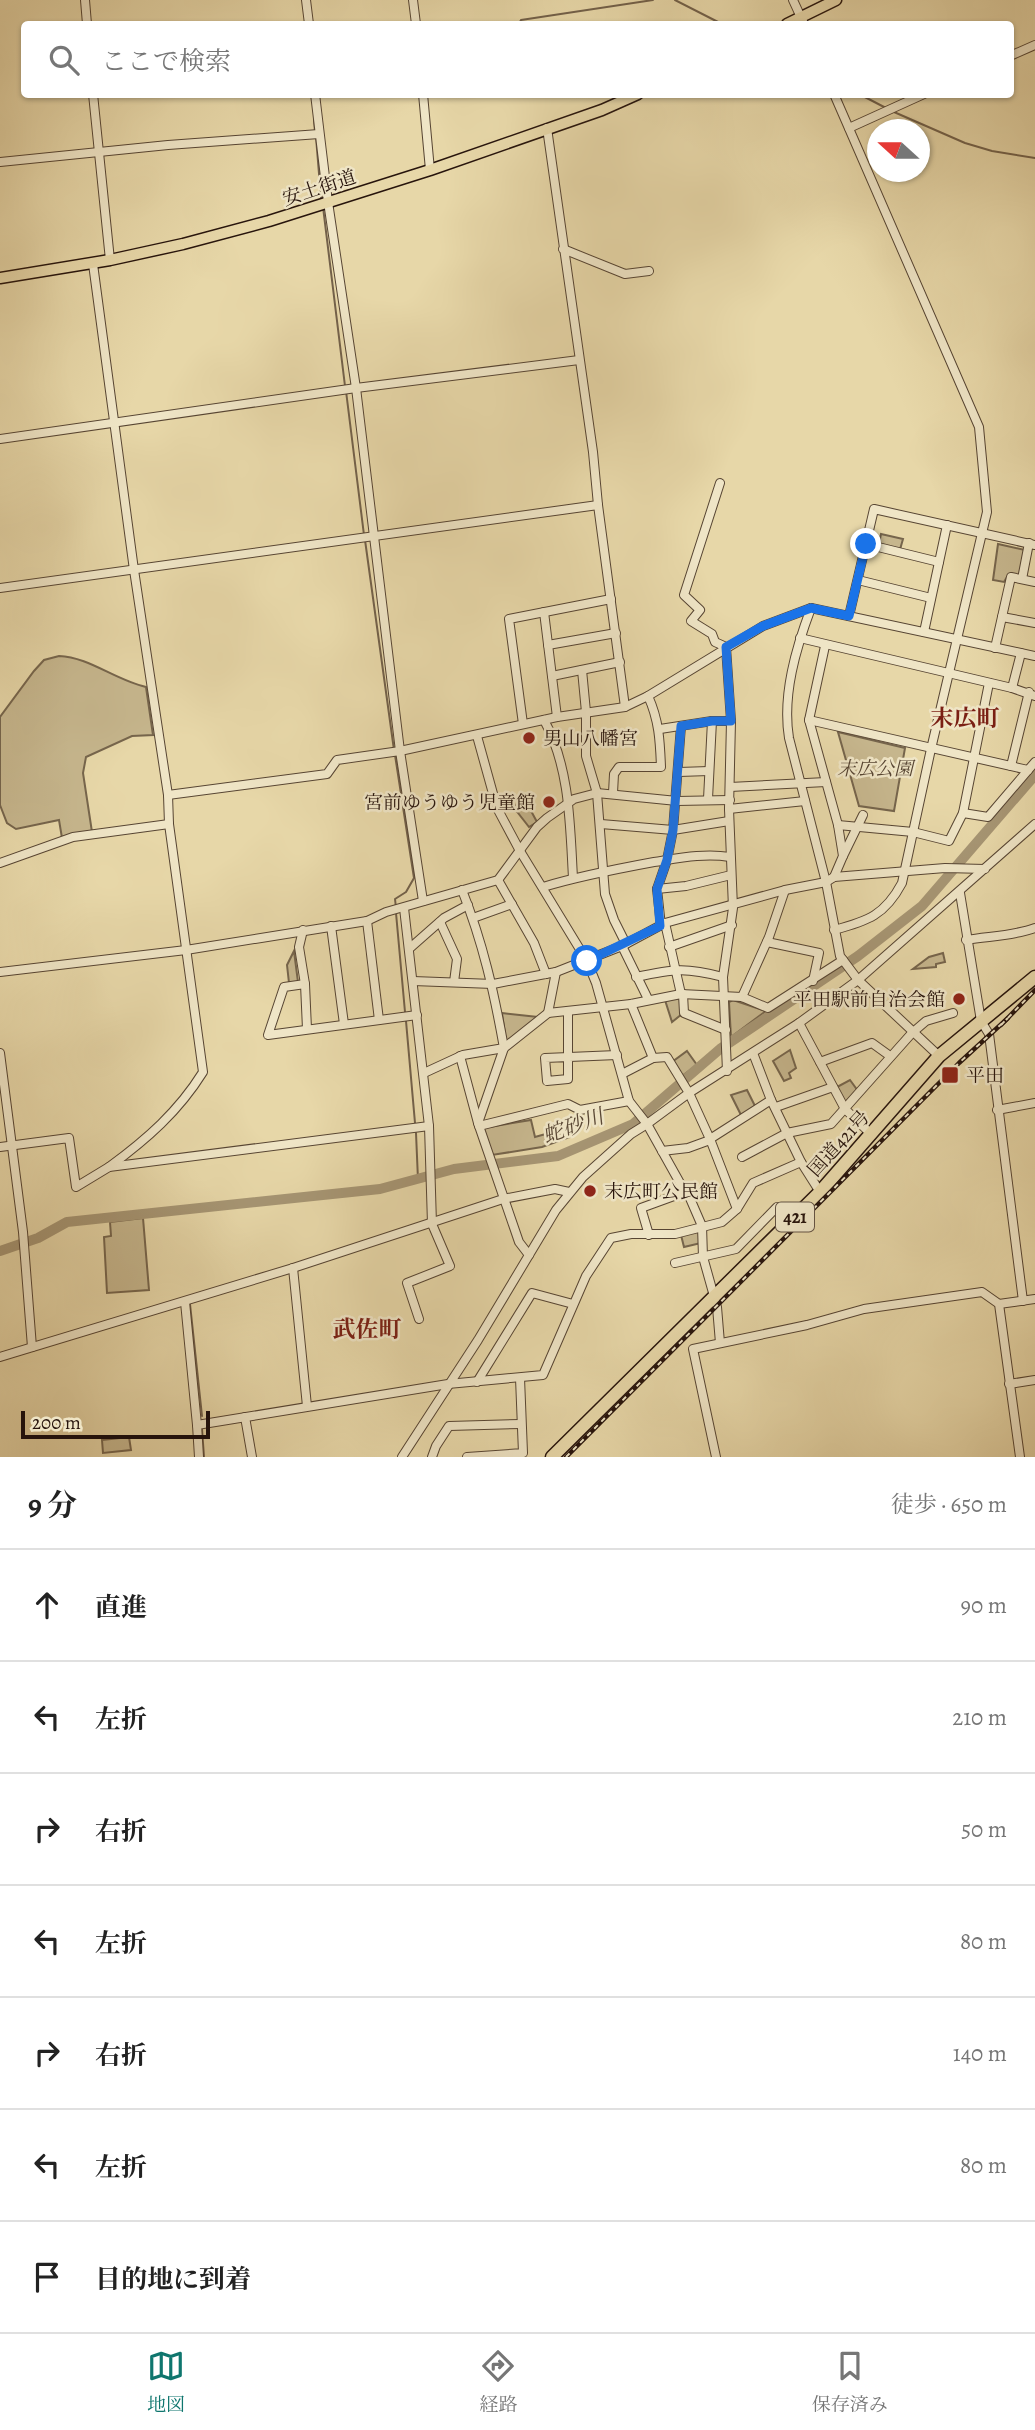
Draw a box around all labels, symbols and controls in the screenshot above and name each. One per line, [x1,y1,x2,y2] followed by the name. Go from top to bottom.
[21,21,1014,98] search box
[45,41,83,79] icon: search
[101,44,231,79] text: ここで検索
[867,119,930,182] north arrow
[279,164,359,212] street label: 安土街道
[850,528,881,559] route end
[931,703,1000,734] district label: 末広町
[543,726,638,752] place label: 男山八幡宮
[521,730,537,746] marker: 男山八幡宮
[837,756,916,782] park label: 末広公園
[364,790,535,816] place label: 宮前ゆうゆう児童館
[541,794,557,810] marker: 宮前ゆうゆう児童館
[571,945,602,976] route start
[793,987,945,1013] place label: 平田駅前自治会館
[951,991,967,1007] marker: 平田駅前自治会館
[966,1063,1004,1089] place label: 平田
[940,1065,960,1085] marker: 平田
[539,1101,609,1150] water label: 蛇砂川
[802,1105,876,1183] street label: 国道421号
[604,1179,718,1205] place label: 末広町公民館
[582,1183,598,1199] marker: 末広町公民館
[776,1202,814,1232] road number: 421
[333,1314,402,1345] district label: 武佐町
[21,1408,210,1440] scale bar
[32,1410,81,1436] text: 200 m
[28,1485,77,1525] text: 9 分
[891,1489,1007,1520] text: 徒歩 · 650 m
[28,1586,66,1624] icon: ahead
[95,1590,147,1625] text: 直進
[961,1590,1007,1621] text: 90 m
[28,1698,66,1736] icon: left
[95,1702,147,1737] text: 左折
[952,1702,1007,1733] text: 210 m
[28,1810,66,1848] icon: right
[95,1814,147,1849] text: 右折
[961,1814,1007,1845] text: 50 m
[28,1922,66,1960] icon: left
[95,1926,147,1961] text: 左折
[960,1926,1007,1957] text: 80 m
[28,2034,66,2072] icon: right
[95,2038,147,2073] text: 右折
[953,2038,1007,2069] text: 140 m
[28,2146,66,2184] icon: left
[95,2150,147,2185] text: 左折
[960,2150,1007,2181] text: 80 m
[28,2258,66,2296] icon: arrive
[95,2262,251,2297] text: 目的地に到着
[147,2347,185,2418] tab: 地図
[479,2347,518,2418] tab: 経路
[812,2347,888,2418] tab: 保存済み

